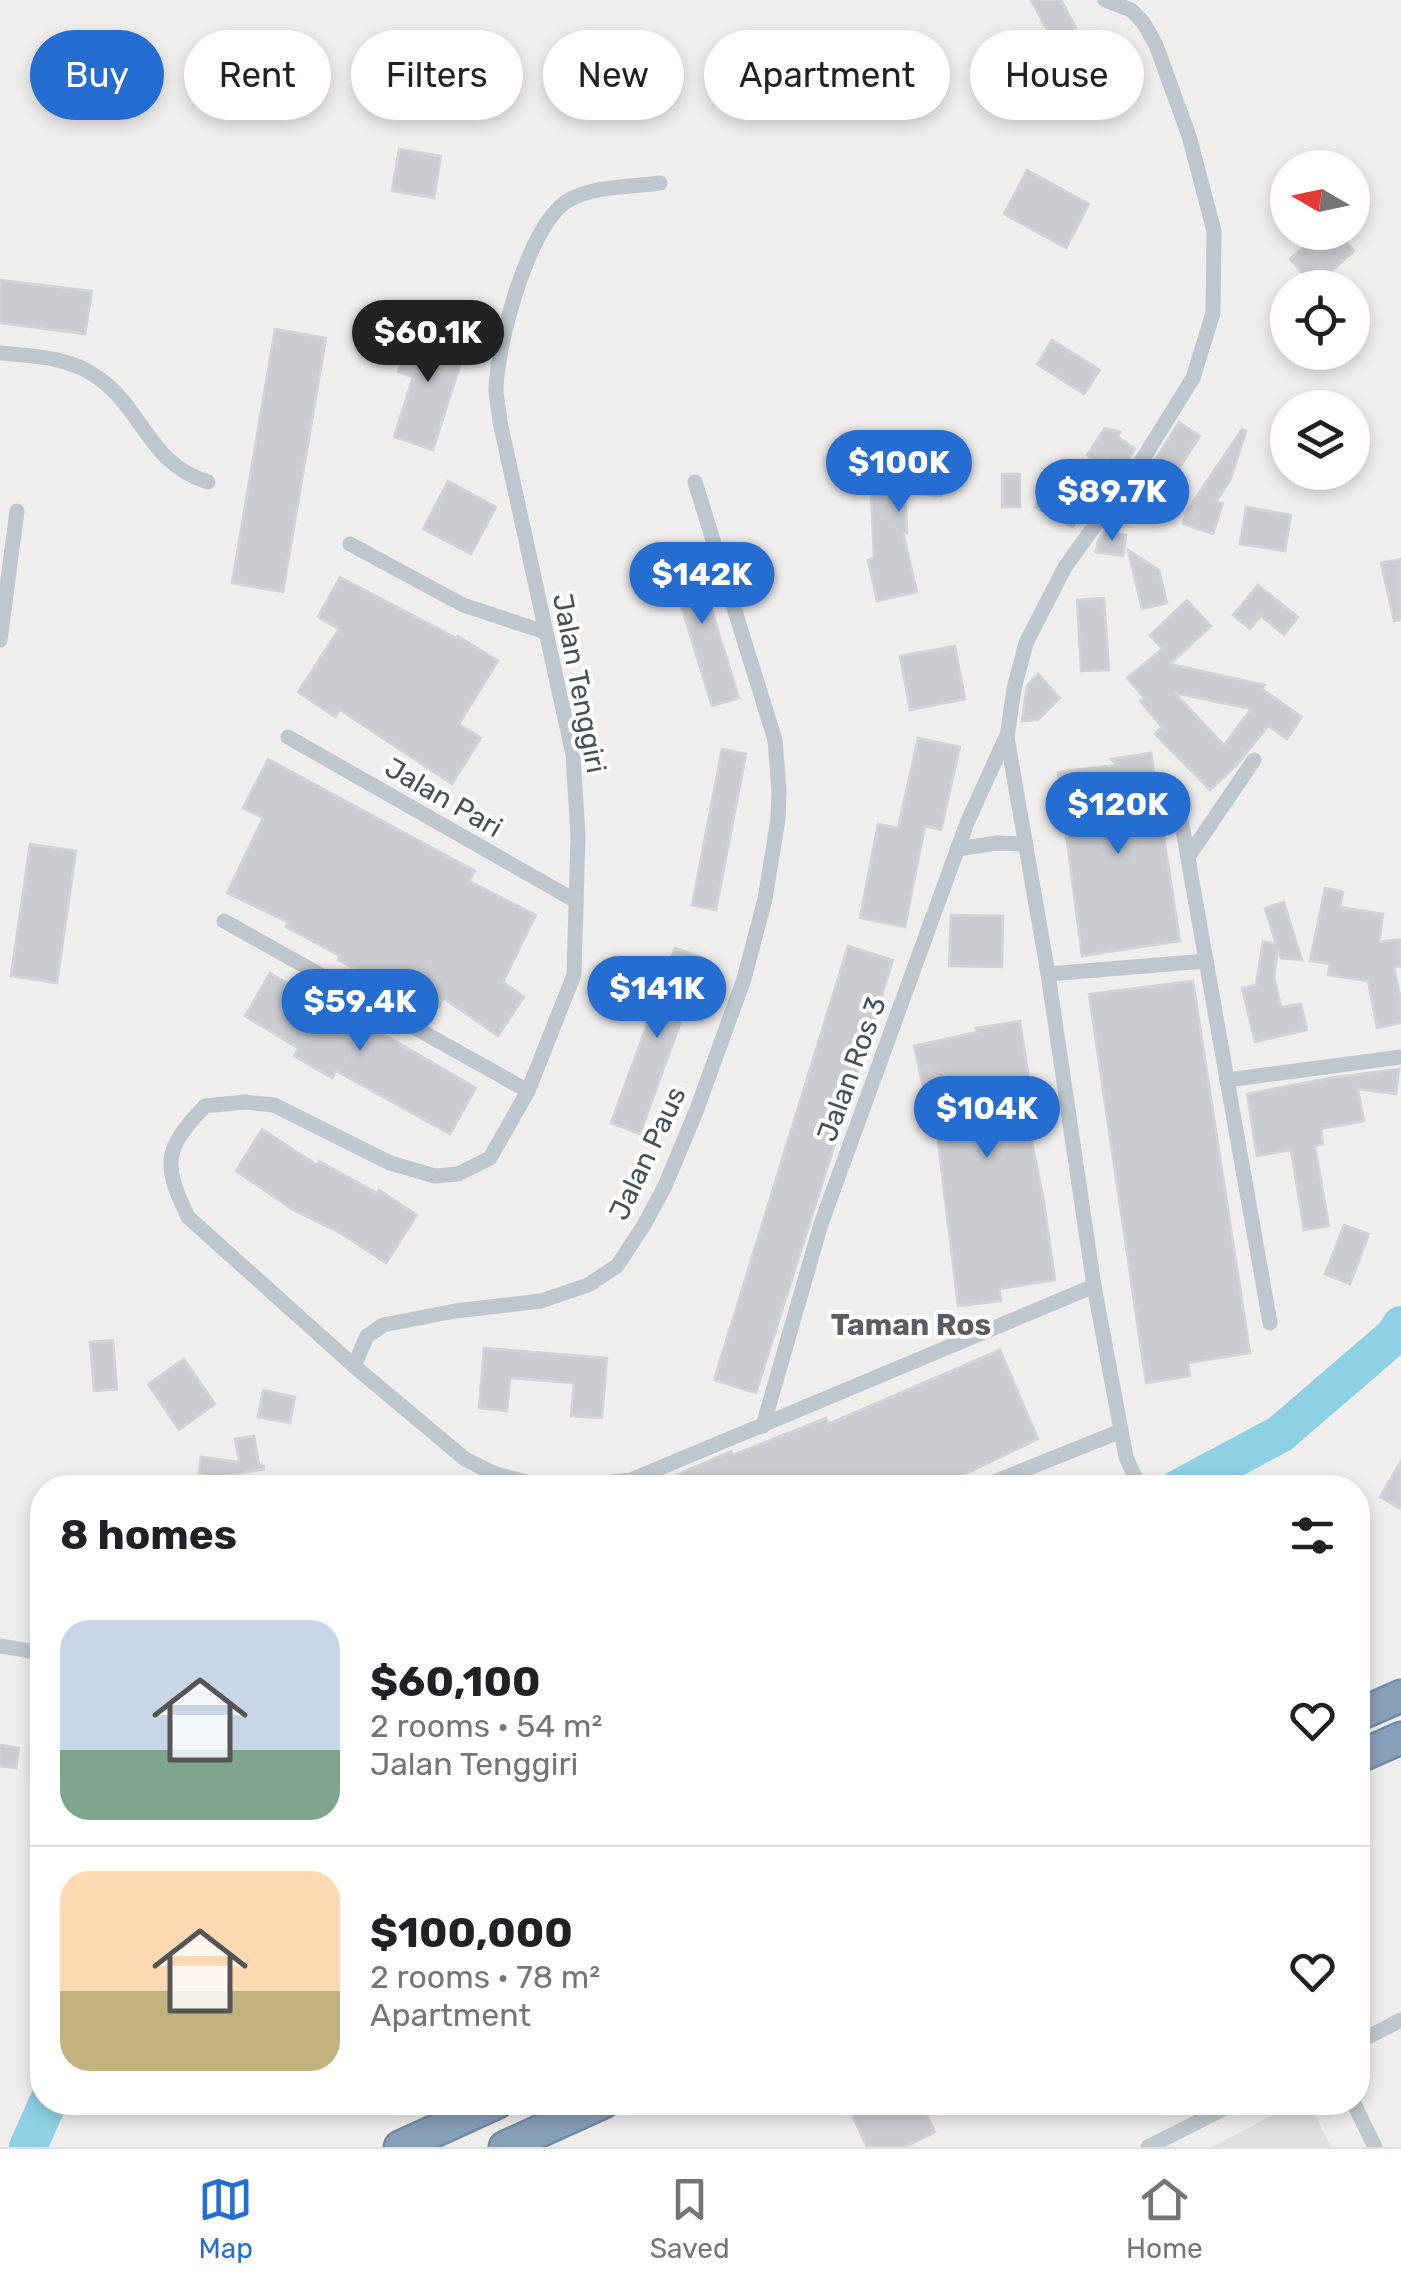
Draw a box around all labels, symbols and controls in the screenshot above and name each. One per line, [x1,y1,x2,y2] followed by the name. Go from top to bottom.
[30,30,164,120] chip: Buy
[184,30,331,120] chip: Rent
[351,30,523,120] chip: Filters
[543,30,684,120] chip: New
[704,30,950,120] chip: Apartment
[970,30,1144,120] chip: House
[1270,150,1370,250] north arrow
[1270,150,1370,490] map controls
[1270,270,1370,370] button: locate
[347,300,509,385] pin: $60.1K
[374,313,482,351] text: $60.1K
[1270,390,1370,490] button: layers
[829,430,969,515] pin: $100K
[848,443,950,481] text: $100K
[1031,459,1193,544] pin: $89.7K
[1057,472,1167,510] text: $89.7K
[632,542,772,627] pin: $142K
[651,555,753,593] text: $142K
[546,590,613,776] street label: Jalan Tenggiri
[379,751,508,844] street label: Jalan Pari
[1048,772,1188,857] pin: $120K
[1067,785,1169,823] text: $120K
[587,956,727,1041] pin: $141K
[279,969,441,1054] pin: $59.4K
[609,969,705,1007] text: $141K
[304,982,416,1020] text: $59.4K
[810,992,893,1146] street label: Jalan Ros 3
[917,1076,1057,1161] pin: $104K
[602,1081,693,1225] street label: Jalan Paus
[936,1089,1038,1127] text: $104K
[831,1307,991,1343] district label: Taman Ros
[1285,1508,1340,1563] icon: filters
[60,1510,237,1560] text: 8 homes
[370,1657,541,1707] text: $60,100
[140,1660,260,1780] icon: home
[1285,1693,1340,1748] icon: heart
[370,1707,602,1745] text: 2 rooms · 54 m²
[370,1745,578,1783] text: Jalan Tenggiri
[370,1908,573,1958] text: $100,000
[140,1911,260,2031] icon: home
[1285,1944,1340,1999] icon: heart
[370,1958,600,1996] text: 2 rooms · 78 m²
[370,1996,531,2034] text: Apartment
[198,2172,253,2265] tab: Map
[650,2172,730,2265] tab: Saved
[1126,2172,1203,2265] tab: Home

